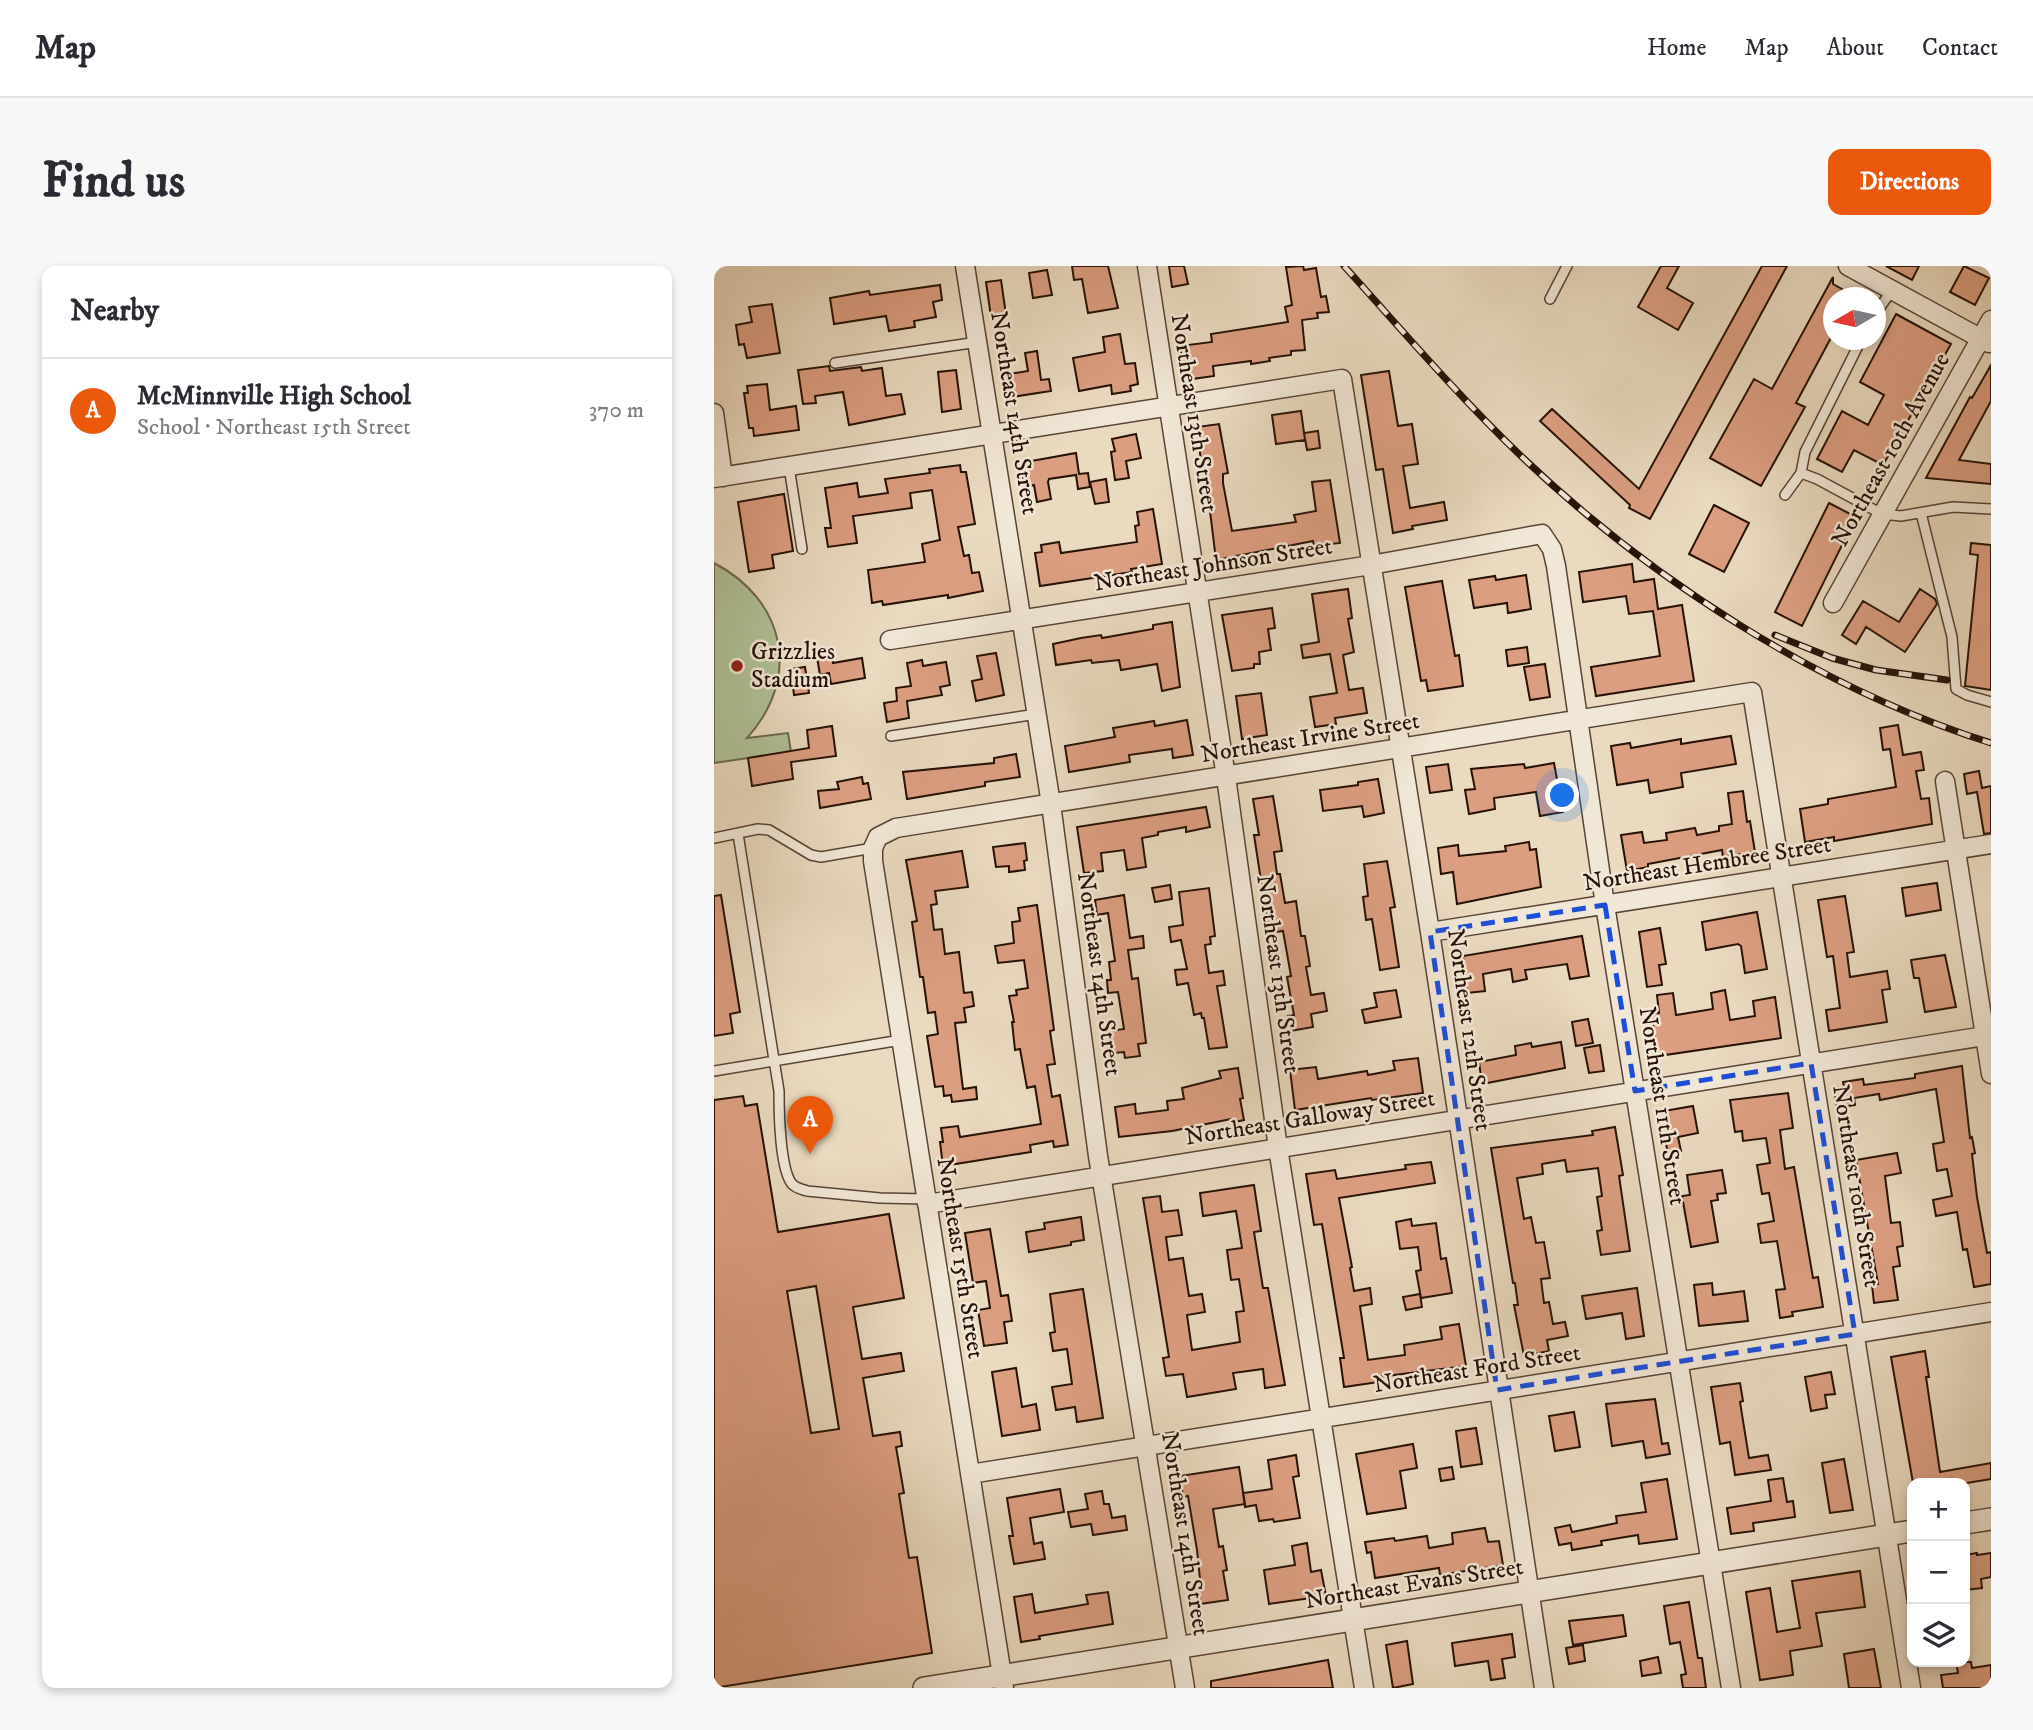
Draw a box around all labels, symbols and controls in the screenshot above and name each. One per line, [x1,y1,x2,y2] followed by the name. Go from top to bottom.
[35,28,96,69] text: Map
[1647,33,1706,63] text: Home
[1744,33,1789,63] text: Map
[1827,33,1884,63] text: About
[1922,33,1998,63] text: Contact
[1828,149,1991,215] button: Directions
[42,151,185,213] text: Find us
[1823,287,1886,350] north arrow
[70,293,159,330] text: Nearby
[983,309,1045,517] street label: Northeast 14th Street
[1163,311,1225,515] street label: Northeast 13th Street
[1825,348,1957,552] street label: Northeast 10th Avenue
[137,380,411,413] text: McMinnville High School
[86,396,100,425] text: A
[589,396,644,425] text: 370 m
[137,413,411,442] text: School · Northeast 15th Street
[1092,531,1335,599] street label: Northeast Johnson Street
[751,637,835,695] place label: Grizzlies Stadium
[729,658,745,674] marker: Grizzlies Stadium
[1198,706,1422,770] street label: Northeast Irvine Street
[1545,778,1579,812] your location
[1581,830,1833,898] street label: Northeast Hembree Street
[1070,870,1128,1078] street label: Northeast 14th Street
[1249,872,1307,1076] street label: Northeast 13th Street
[1440,927,1498,1133] street label: Northeast 12th Street
[1631,1005,1693,1208] street label: Northeast 11th Street
[1183,1083,1437,1153] street label: Northeast Galloway Street
[1825,1083,1887,1290] street label: Northeast 10th Street
[787,1096,833,1154] pin: A
[929,1155,991,1361] street label: Northeast 15th Street
[1371,1338,1583,1400] street label: Northeast Ford Street
[1154,1430,1216,1638] street label: Northeast 14th Street
[1907,1478,1970,1667] map controls
[1907,1478,1970,1541] button: +
[1907,1541,1970,1604] button: −
[1303,1552,1526,1616] street label: Northeast Evans Street
[1907,1604,1970,1667] button: layers

